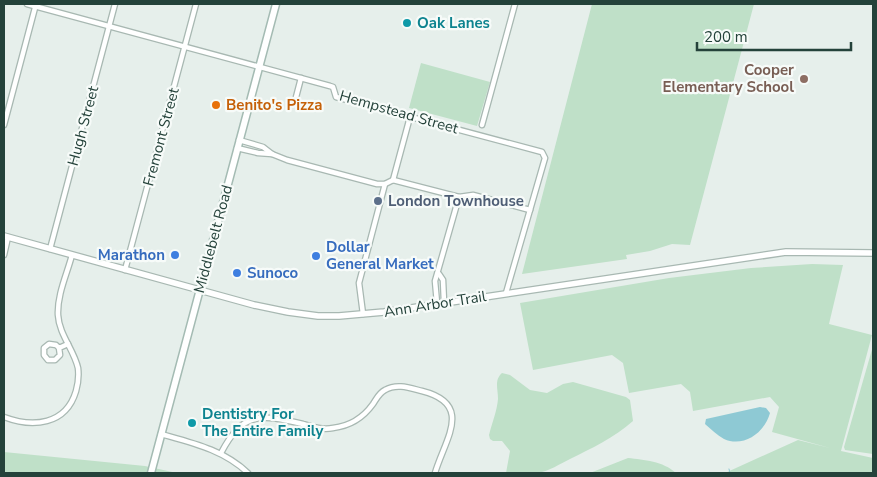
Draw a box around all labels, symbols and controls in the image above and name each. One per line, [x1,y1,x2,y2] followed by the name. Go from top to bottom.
[417,13,490,33] place label: Oak Lanes
[401,17,413,29] marker: Oak Lanes
[697,20,851,52] scale bar
[704,27,748,47] text: 200 m
[663,60,794,97] place label: Cooper Elementary School
[798,73,810,85] marker: Cooper Elementary School
[63,83,103,168] street label: Hugh Street
[138,85,184,188] street label: Fremont Street
[337,85,461,139] street label: Hempstead Street
[226,95,322,115] place label: Benito's Pizza
[210,99,222,111] marker: Benito's Pizza
[189,183,237,295] street label: Middlebelt Road
[388,191,524,211] place label: London Townhouse
[372,195,384,207] marker: London Townhouse
[326,237,434,274] place label: Dollar General Market
[98,245,165,265] place label: Marathon
[169,249,181,261] marker: Marathon
[310,250,322,262] marker: Dollar General Market
[247,263,298,283] place label: Sunoco
[231,267,243,279] marker: Sunoco
[382,286,488,322] street label: Ann Arbor Trail
[202,404,323,441] place label: Dentistry For The Entire Family
[186,417,198,429] marker: Dentistry For The Entire Family

